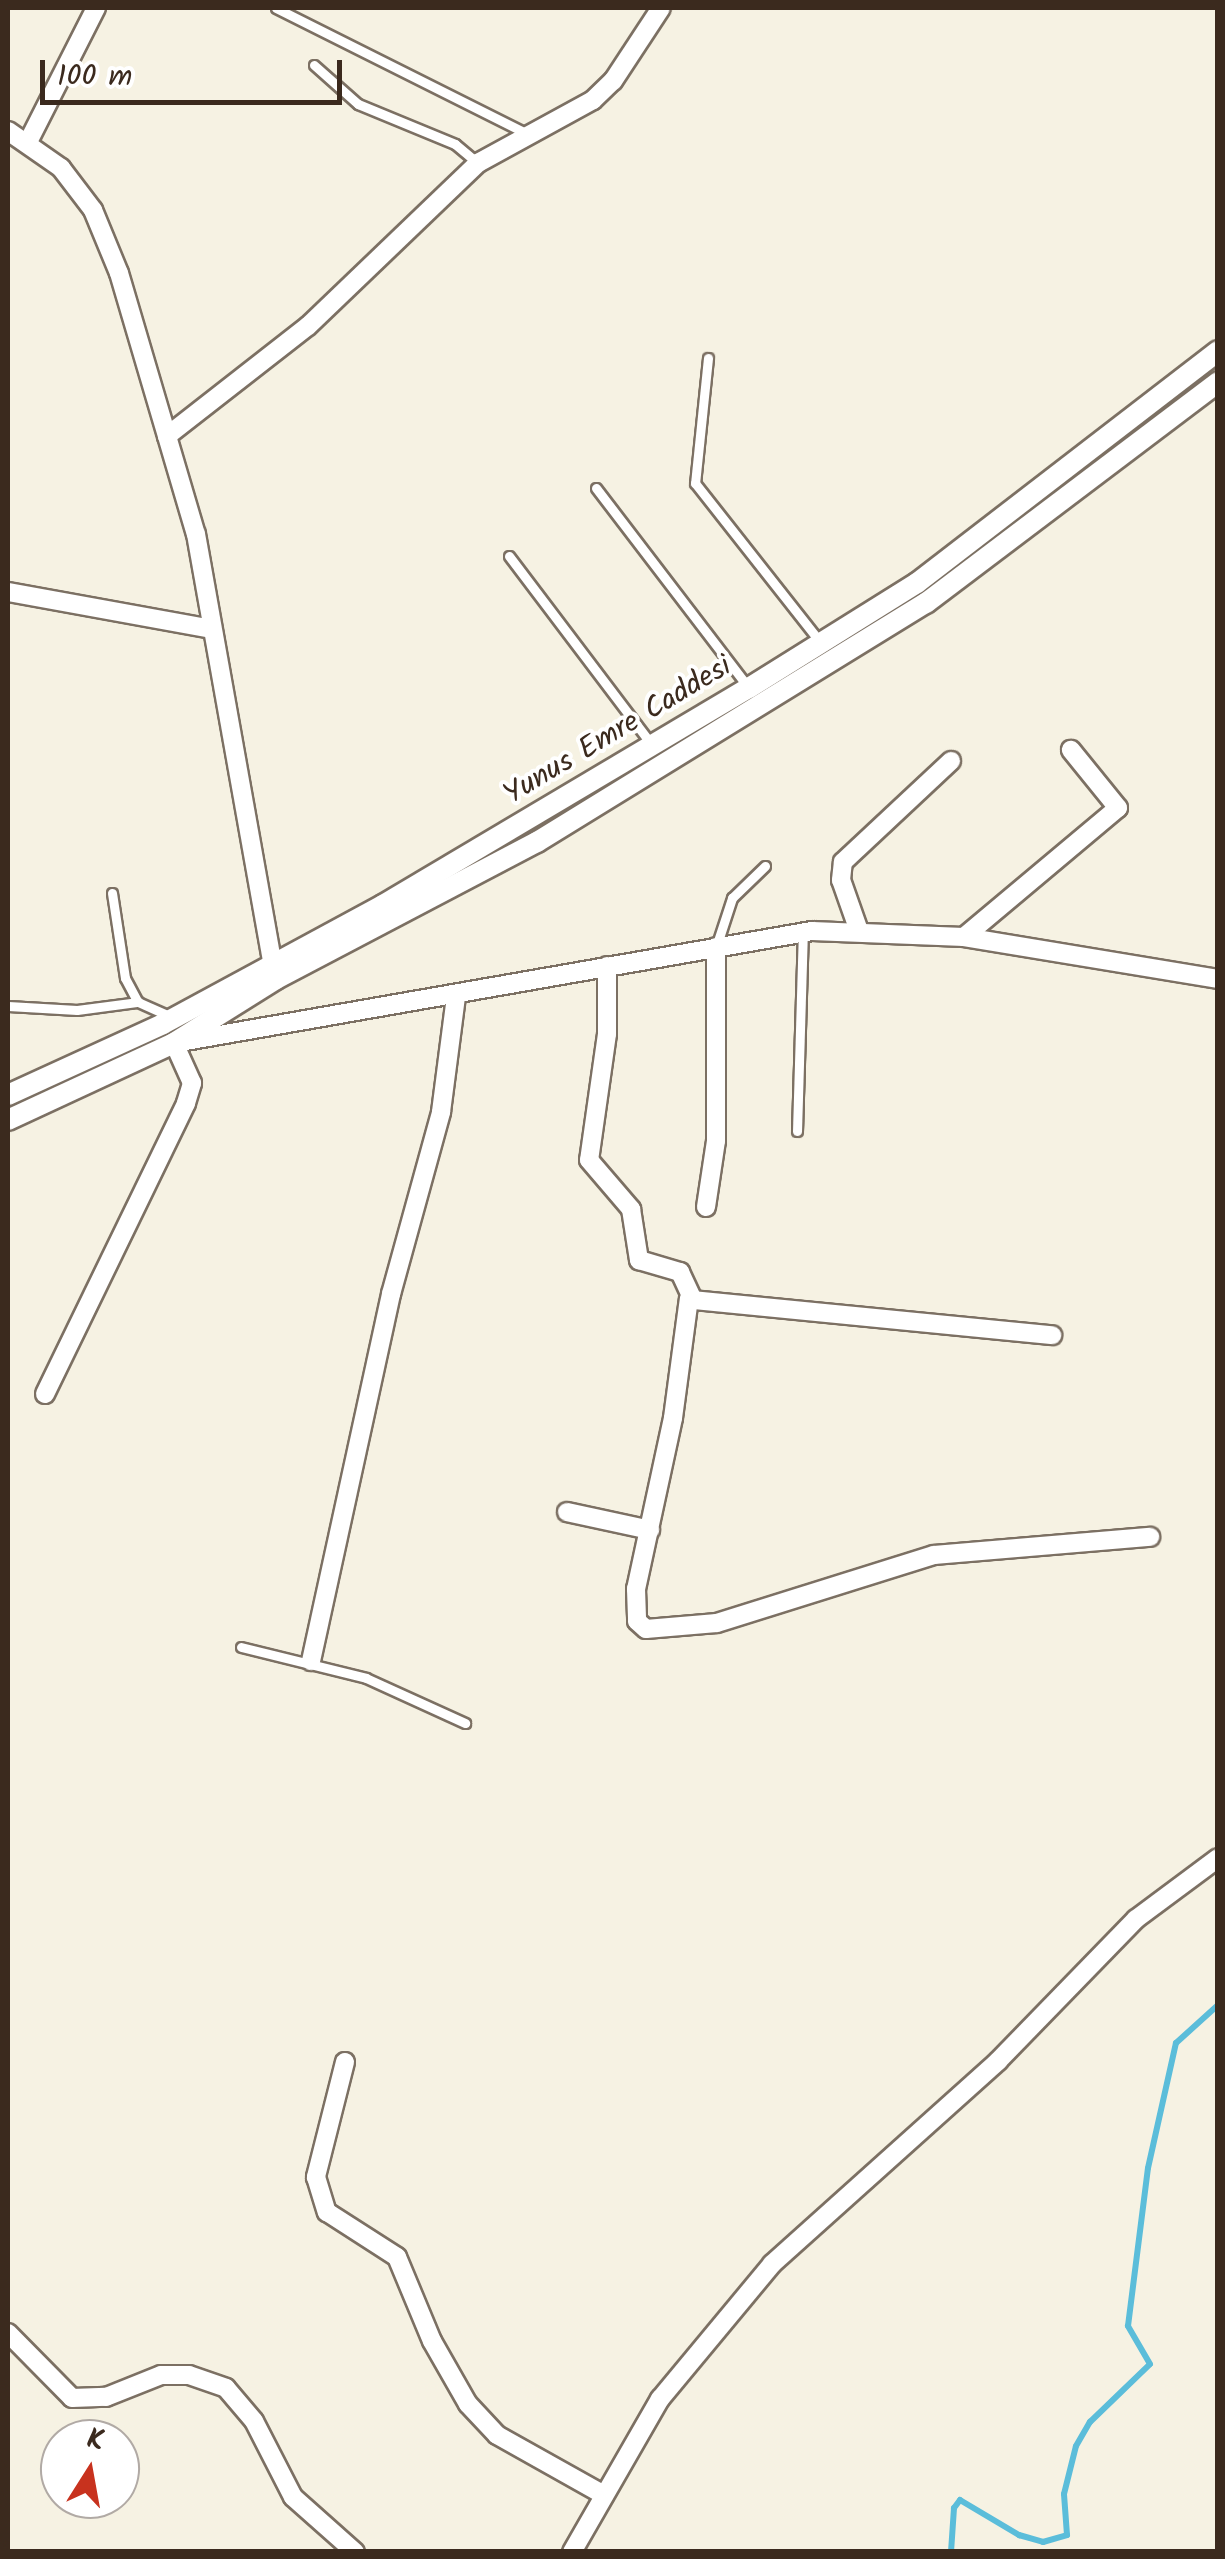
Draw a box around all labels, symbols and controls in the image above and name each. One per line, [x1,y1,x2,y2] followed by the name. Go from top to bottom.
[45,40,348,102] scale bar
[57,53,132,101] text: 100 m
[498,649,738,813] street label: Yunus Emre Caddesi
[83,2417,108,2465] text: K
[40,2419,140,2519] north arrow

